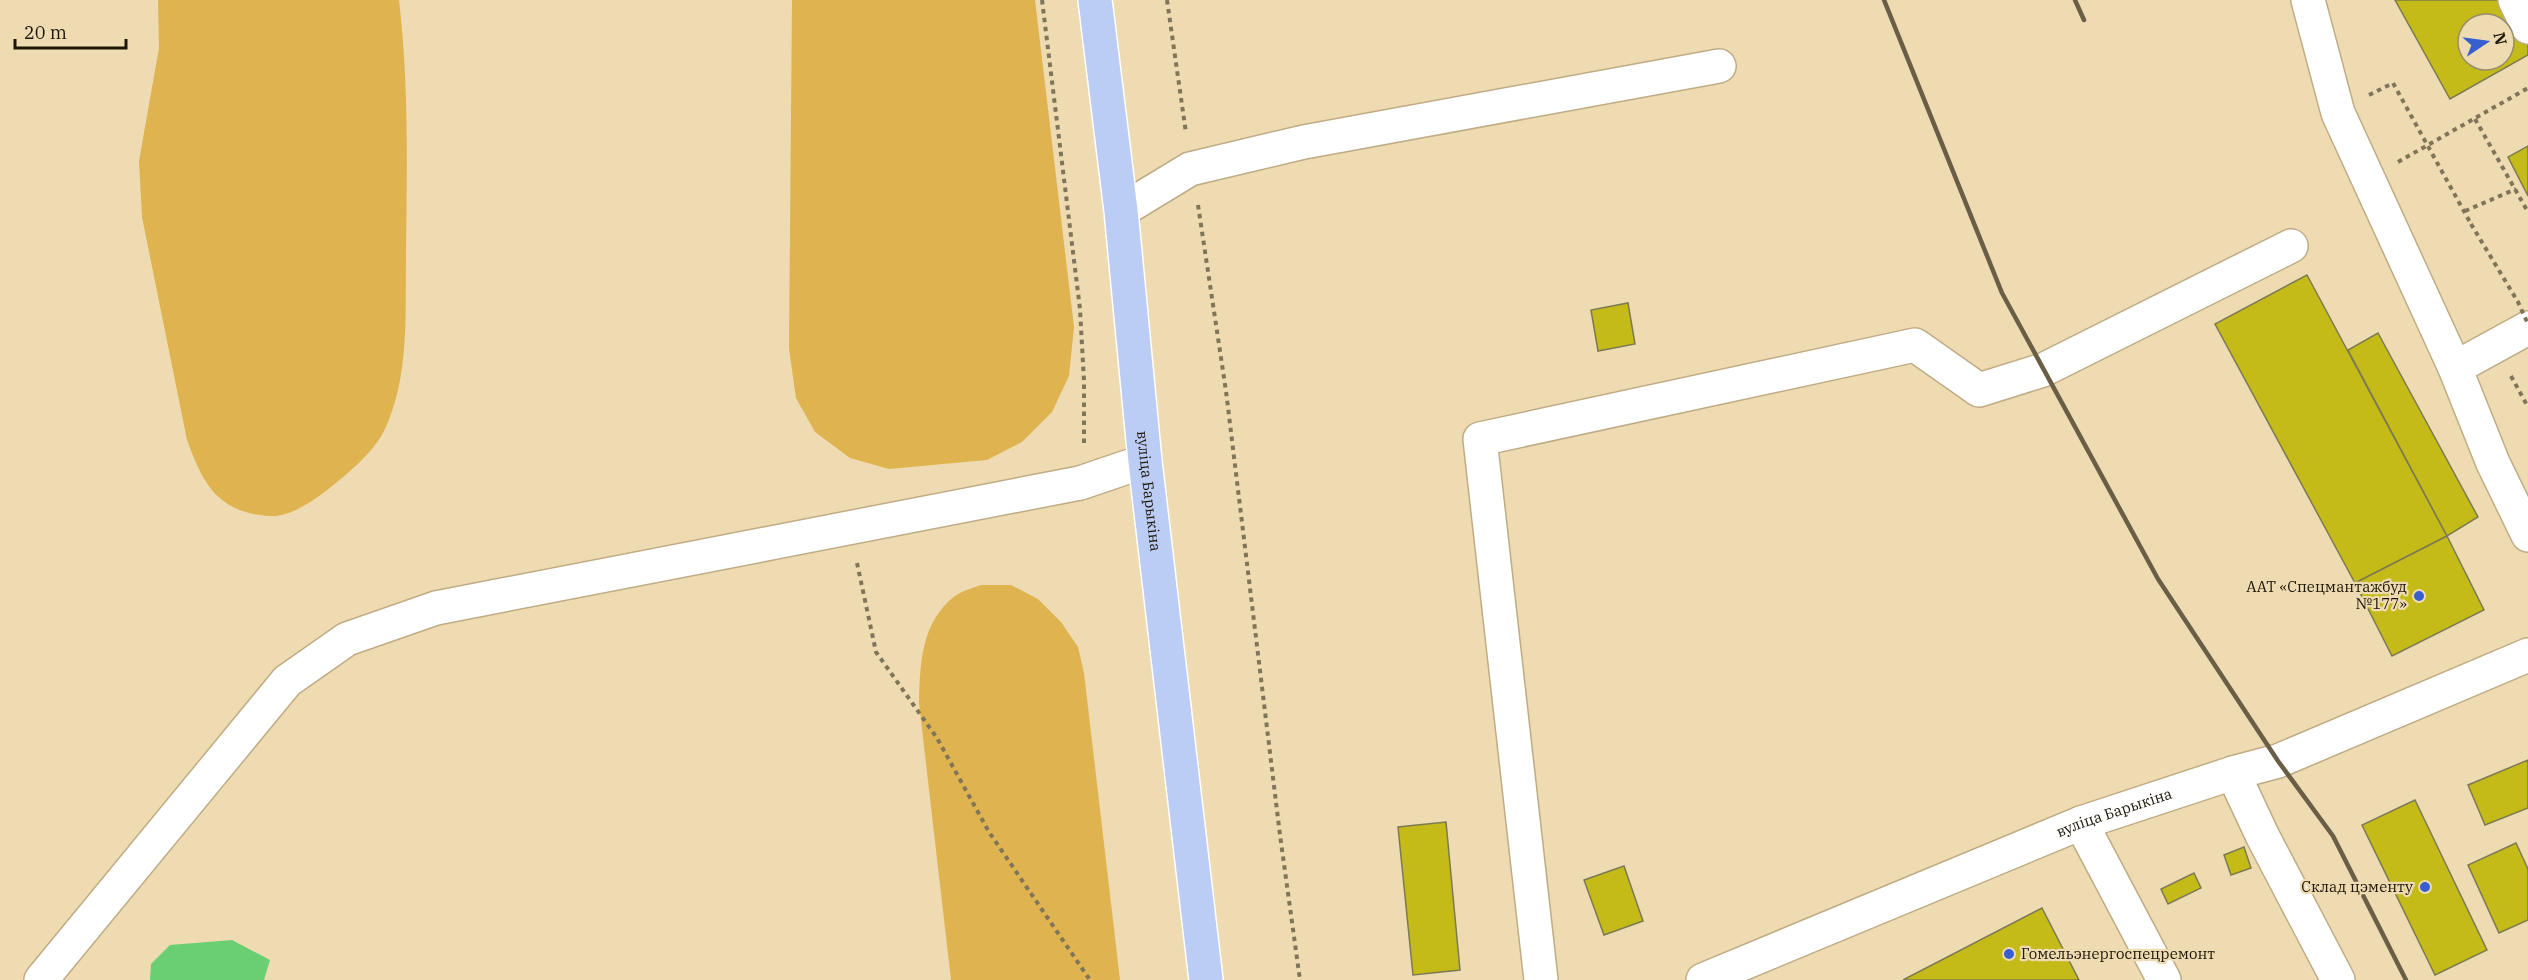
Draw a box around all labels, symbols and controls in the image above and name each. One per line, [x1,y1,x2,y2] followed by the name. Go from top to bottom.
[15,12,126,50] scale bar
[2456,12,2516,72] north arrow
[24,21,67,44] text: 20 m
[2489,30,2512,47] text: N
[1133,430,1166,552] street label: вуліца Барыкіна
[2246,577,2407,613] place label: ААТ «Спецмантажбуд №177»
[2412,589,2426,603] marker: ААТ «Спецмантажбуд №177»
[2053,784,2174,841] street label: вуліца Барыкіна
[2301,877,2413,896] place label: Склад цэменту
[2418,880,2432,894] marker: Склад цэменту
[2021,944,2215,963] place label: Гомельэнергоспецремонт
[2002,947,2016,961] marker: Гомельэнергоспецремонт

